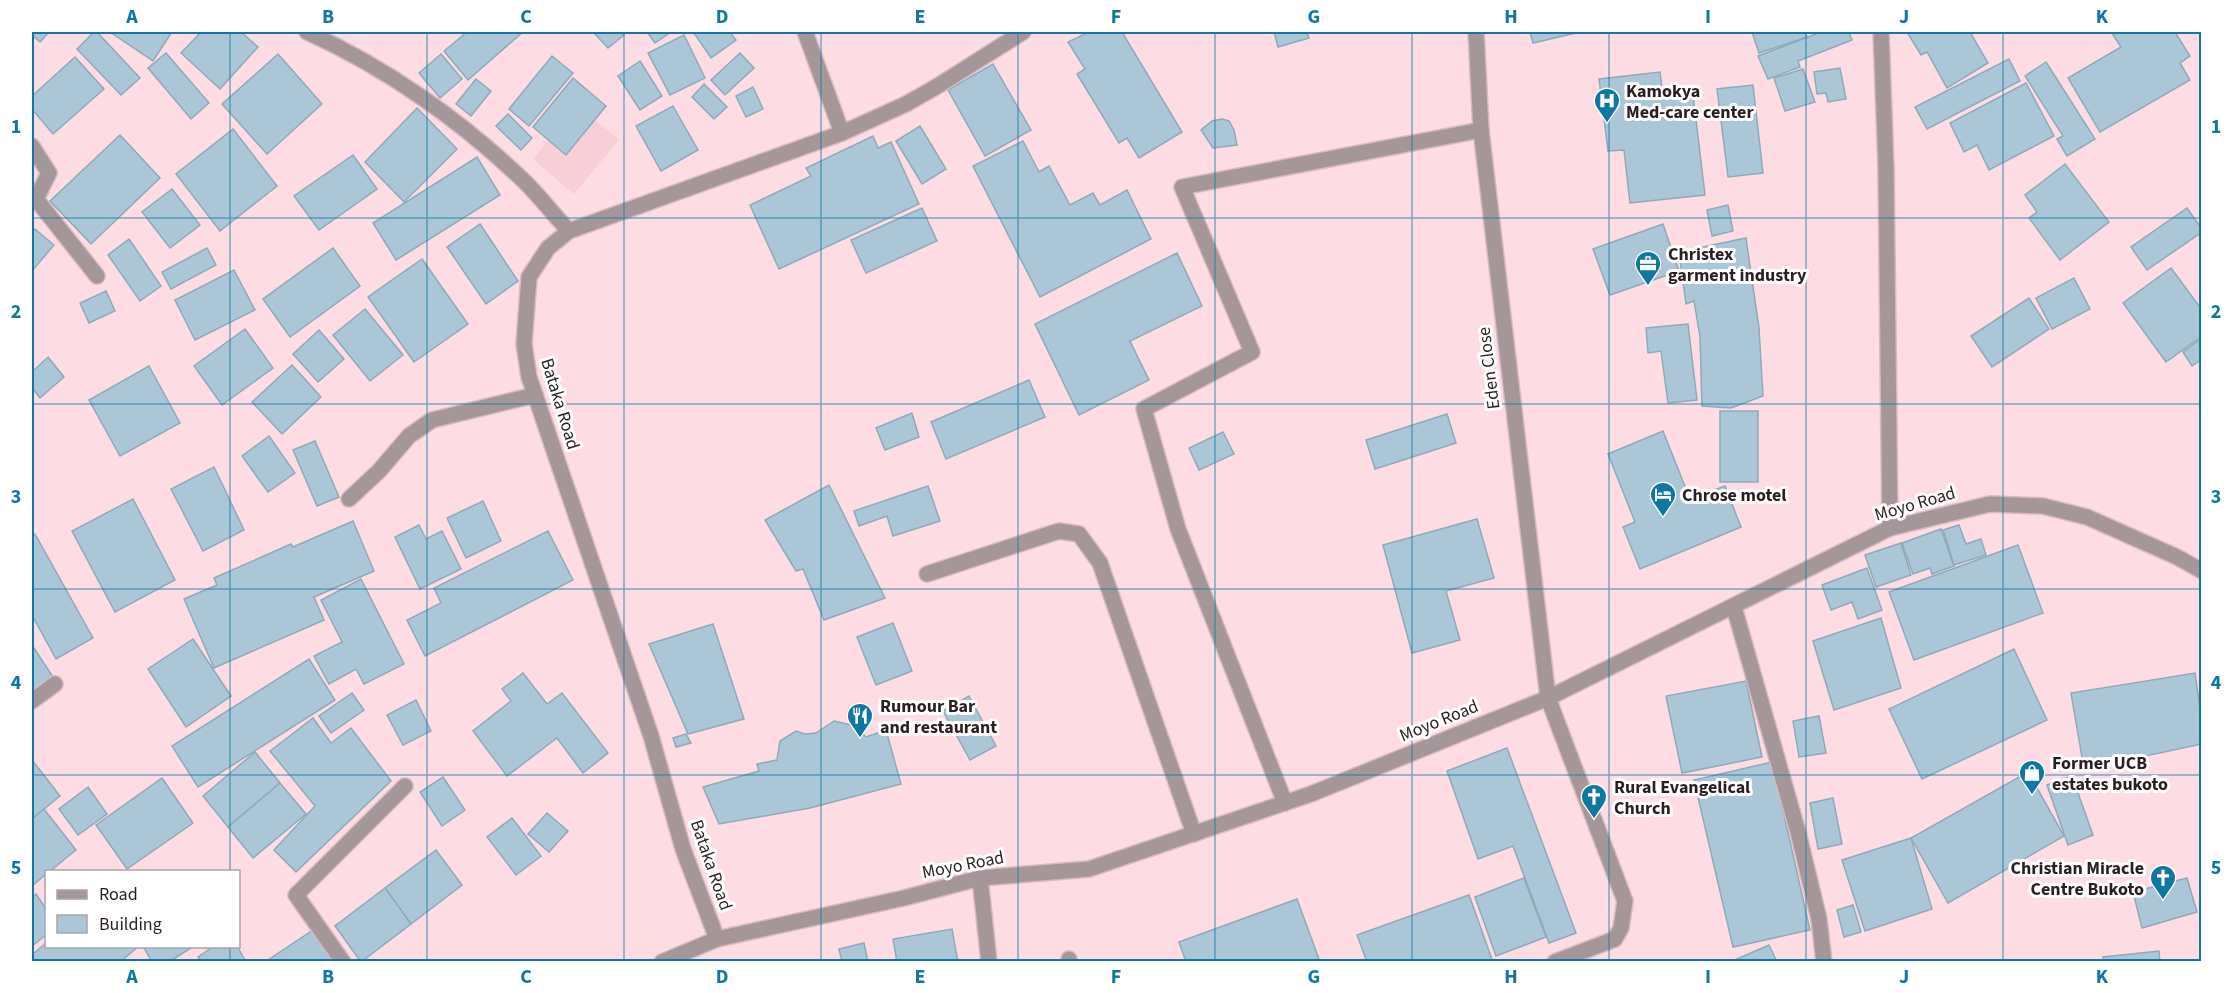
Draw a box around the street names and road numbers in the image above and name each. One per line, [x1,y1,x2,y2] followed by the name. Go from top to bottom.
[1472,325,1506,411] street label: Eden Close
[534,355,586,453] street label: Bataka Road
[1872,481,1958,527] street label: Moyo Road
[1396,694,1482,748] street label: Moyo Road
[684,816,738,914] street label: Bataka Road
[920,845,1006,885] street label: Moyo Road

